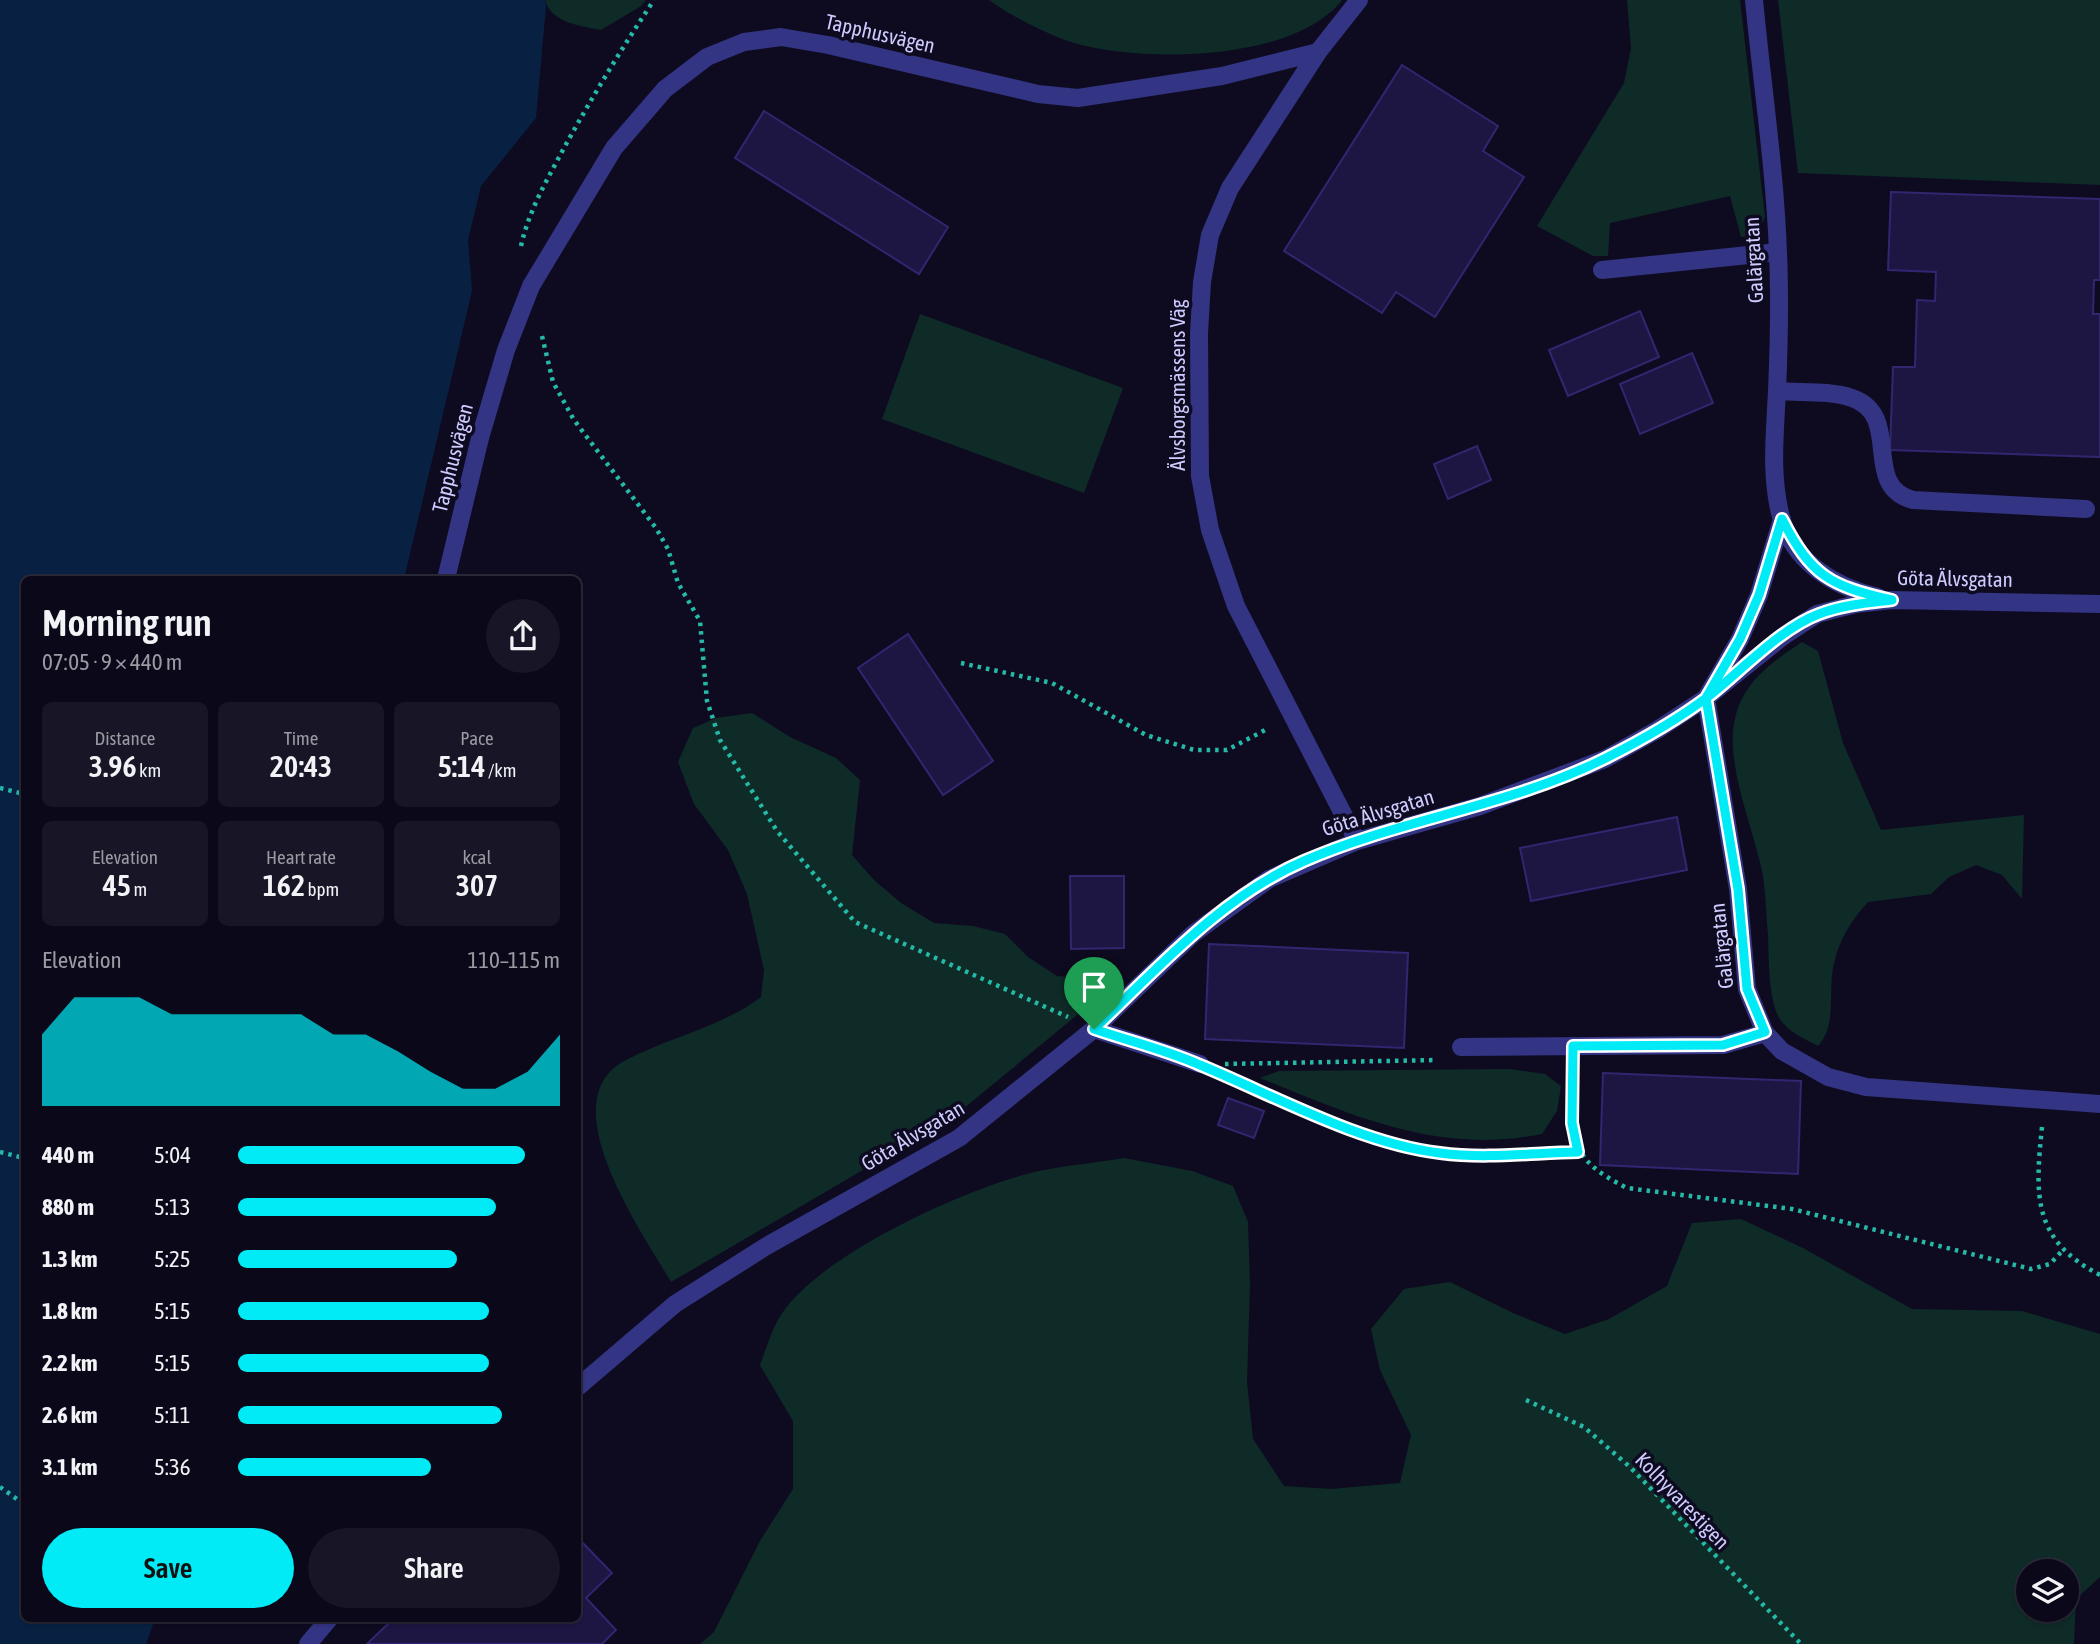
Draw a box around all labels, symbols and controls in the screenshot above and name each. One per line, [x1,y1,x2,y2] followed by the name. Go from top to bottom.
[823,9,937,57] street label: Tapphusvägen
[1739,216,1767,304] street label: Galärgatan
[1165,299,1189,471] street label: Älvsborgsmässens Väg
[427,401,477,515] street label: Tapphusvägen
[1897,565,2013,591] street label: Göta Älvsgatan
[486,599,560,673] button: share
[42,601,212,644] text: Morning run
[42,649,182,675] text: 07:05 · 9 × 440 m
[95,727,155,749] text: Distance
[284,727,318,749] text: Time
[460,727,494,749] text: Pace
[89,749,136,783] text: 3.96
[270,749,332,783] text: 20:43
[438,749,485,783] text: 5:14
[136,759,161,781] text: km
[485,759,516,781] text: /km
[1319,784,1437,840] street label: Göta Älvsgatan
[92,846,158,868] text: Elevation
[266,846,336,868] text: Heart rate
[463,846,491,868] text: kcal
[103,868,131,902] text: 45
[263,868,305,902] text: 162
[456,868,498,902] text: 307
[131,878,147,900] text: m
[305,878,339,900] text: bpm
[1705,902,1737,990] street label: Galärgatan
[42,947,122,973] text: Elevation
[467,947,560,973] text: 110–115 m
[1064,957,1124,1029] pin
[1075,968,1113,1006] icon: arrive
[857,1095,968,1175] street label: Göta Älvsgatan
[42,1142,94,1168] text: 440 m
[154,1142,191,1168] text: 5:04
[42,1194,94,1220] text: 880 m
[154,1194,191,1220] text: 5:13
[42,1246,98,1272] text: 1.3 km
[154,1246,191,1272] text: 5:25
[42,1298,98,1324] text: 1.8 km
[154,1298,191,1324] text: 5:15
[42,1350,98,1376] text: 2.2 km
[154,1350,191,1376] text: 5:15
[42,1402,98,1428] text: 2.6 km
[154,1402,191,1428] text: 5:11
[1631,1447,1735,1553] street label: Kolhyvarestigen
[42,1454,98,1480] text: 3.1 km
[154,1454,191,1480] text: 5:36
[42,1528,294,1608] button: Save
[308,1528,560,1608] button: Share
[2016,1559,2079,1622] map controls
[2016,1559,2079,1622] button: layers

